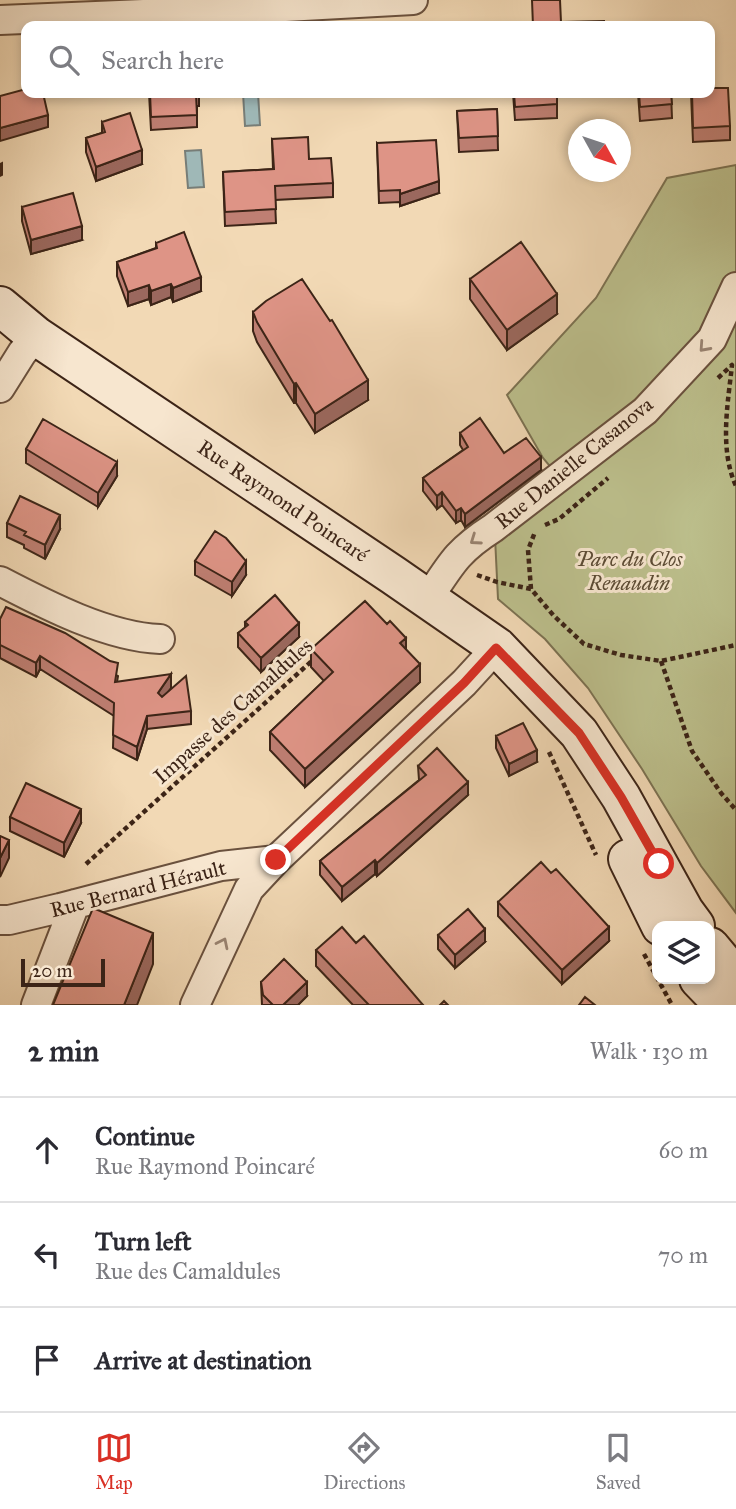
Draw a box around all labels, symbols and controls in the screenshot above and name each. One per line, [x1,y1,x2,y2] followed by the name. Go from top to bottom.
[21,21,715,98] search box
[45,41,83,79] icon: search
[101,44,224,76] text: Search here
[568,119,631,182] north arrow
[700,339,712,352] one-way arrow
[490,391,658,535] street label: Rue Danielle Casanova
[193,434,374,568] street label: Rue Raymond Poincaré
[470,532,483,544] one-way arrow
[576,546,683,596] park label: Parc du Clos Renaudin
[148,633,318,789] street label: Impasse des Camaldules
[260,844,291,875] route end
[643,848,674,879] route start
[47,854,229,923] street label: Rue Bernard Hérault
[652,921,715,984] map controls
[652,921,715,984] button: layers
[214,938,228,950] one-way arrow
[21,956,105,988] scale bar
[32,959,73,982] text: 20 m
[28,1033,99,1069] text: 2 min
[590,1037,708,1065] text: Walk · 130 m
[95,1120,195,1152] text: Continue
[28,1131,66,1169] icon: ahead
[659,1136,708,1164] text: 60 m
[95,1152,315,1180] text: Rue Raymond Poincaré
[95,1225,191,1257] text: Turn left
[28,1236,66,1274] icon: left
[658,1241,708,1269] text: 70 m
[95,1257,281,1285] text: Rue des Camaldules
[28,1341,66,1379] icon: arrive
[95,1344,312,1376] text: Arrive at destination
[95,1429,133,1494] tab: Map
[323,1429,405,1494] tab: Directions
[596,1429,641,1494] tab: Saved

